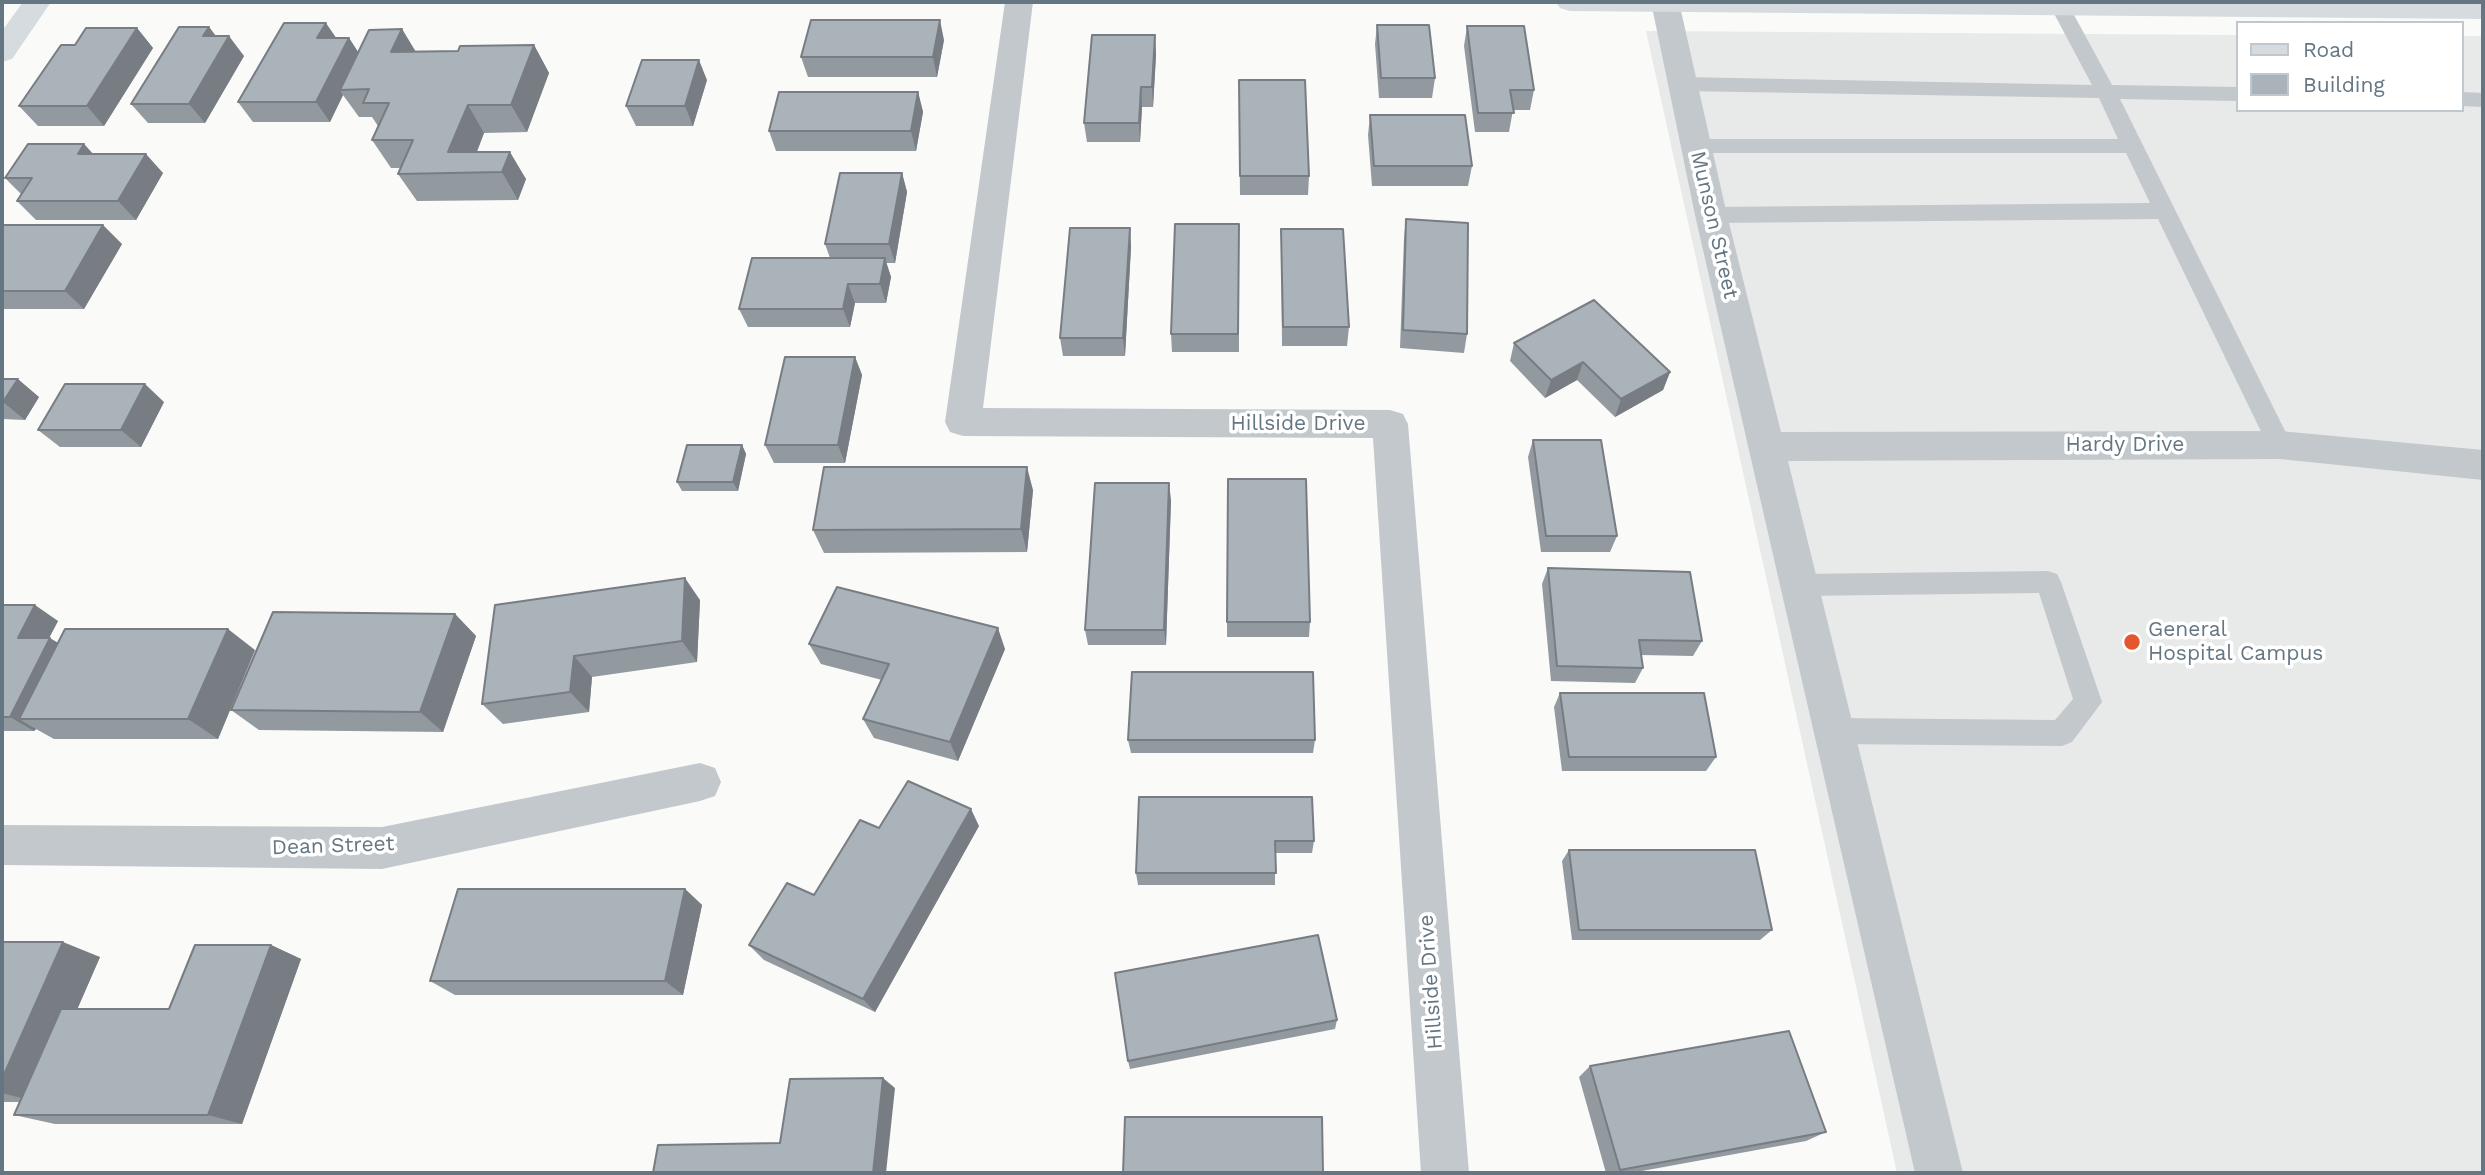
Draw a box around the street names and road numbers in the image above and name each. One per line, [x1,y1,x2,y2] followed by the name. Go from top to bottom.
[1685,149,1743,301] street label: Munson Street
[1230,411,1366,437] street label: Hillside Drive
[2066,432,2184,458] street label: Hardy Drive
[271,831,395,861] street label: Dean Street
[1414,914,1448,1050] street label: Hillside Drive

